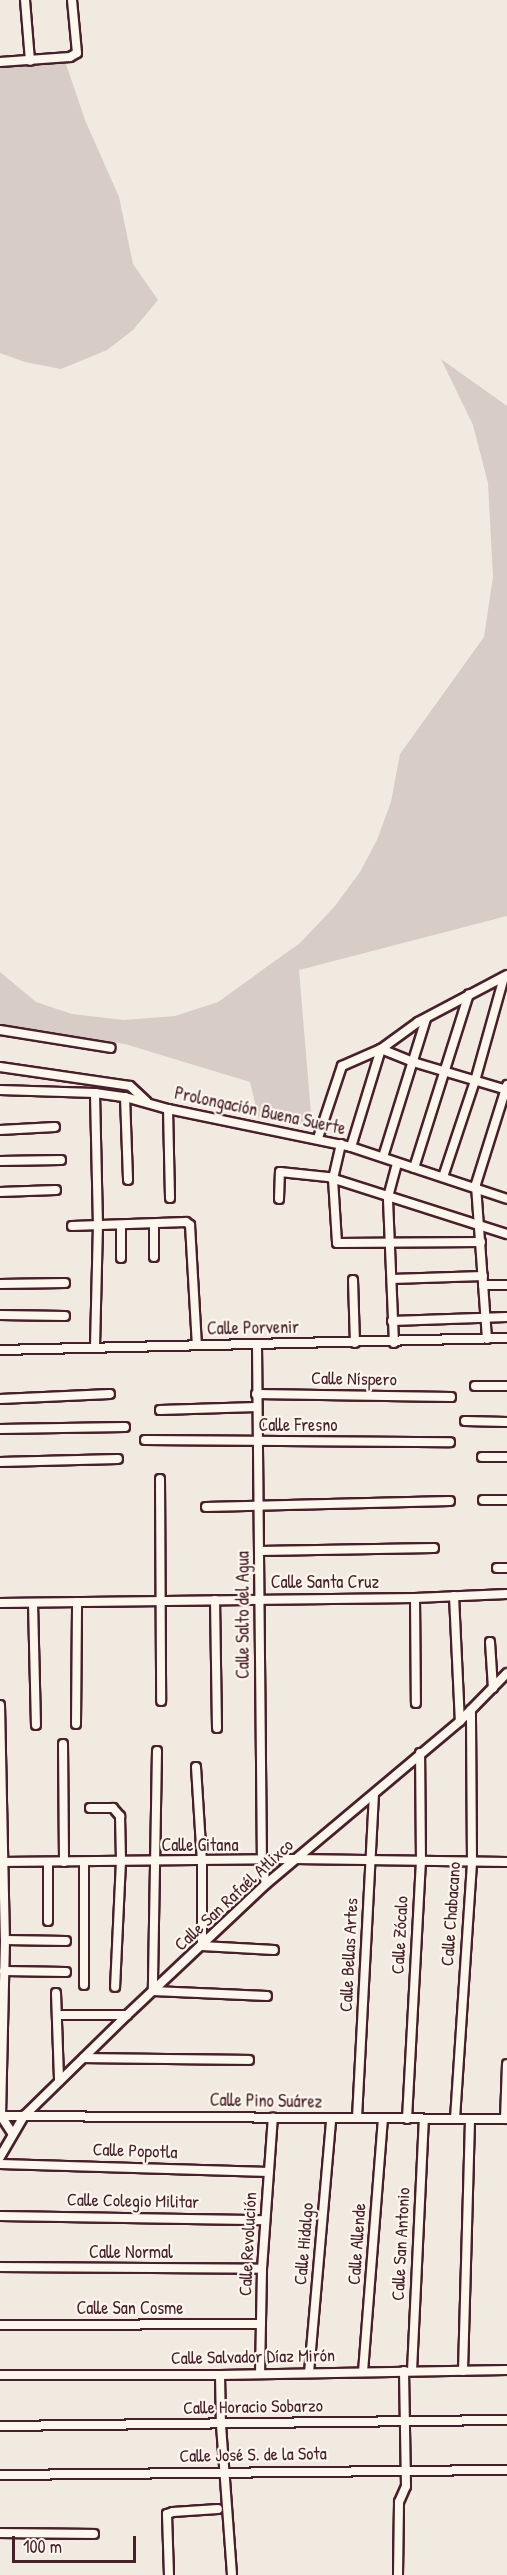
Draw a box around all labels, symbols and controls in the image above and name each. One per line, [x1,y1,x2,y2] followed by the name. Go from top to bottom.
[172,1082,348,1140] street label: Prolongación Buena Suerte
[207,1316,299,1340] street label: Calle Porvenir
[311,1367,397,1391] street label: Calle Níspero
[258,1414,338,1436] street label: Calle Fresno
[232,1551,254,1679] street label: Calle Salto del Agua
[271,1571,379,1593] street label: Calle Santa Cruz
[161,1834,239,1856] street label: Calle Gitana
[170,1834,298,1956] street label: Calle San Rafaél Atlixco
[437,1861,465,1967] street label: Calle Chabacano
[387,1895,413,1975] street label: Calle Zócalo
[335,1897,363,2013] street label: Calle Bellas Artes
[210,2089,322,2113] street label: Calle Pino Suárez
[92,2139,178,2163] street label: Calle Popotla
[387,2187,415,2301] street label: Calle San Antonio
[67,2189,199,2213] street label: Calle Colegio Militar
[234,2191,262,2297] street label: Calle Revolución
[290,2202,318,2286] street label: Calle Hidalgo
[343,2202,371,2286] street label: Calle Allende
[89,2241,173,2263] street label: Calle Normal
[76,2297,184,2319] street label: Calle San Cosme
[171,2345,335,2369] street label: Calle Salvador Díaz Mirón
[183,2395,323,2419] street label: Calle Horacio Sobarzo
[179,2443,327,2467] street label: Calle José S. de la Sota
[15,2524,140,2562] scale bar
[23,2534,62,2559] text: 100 m

